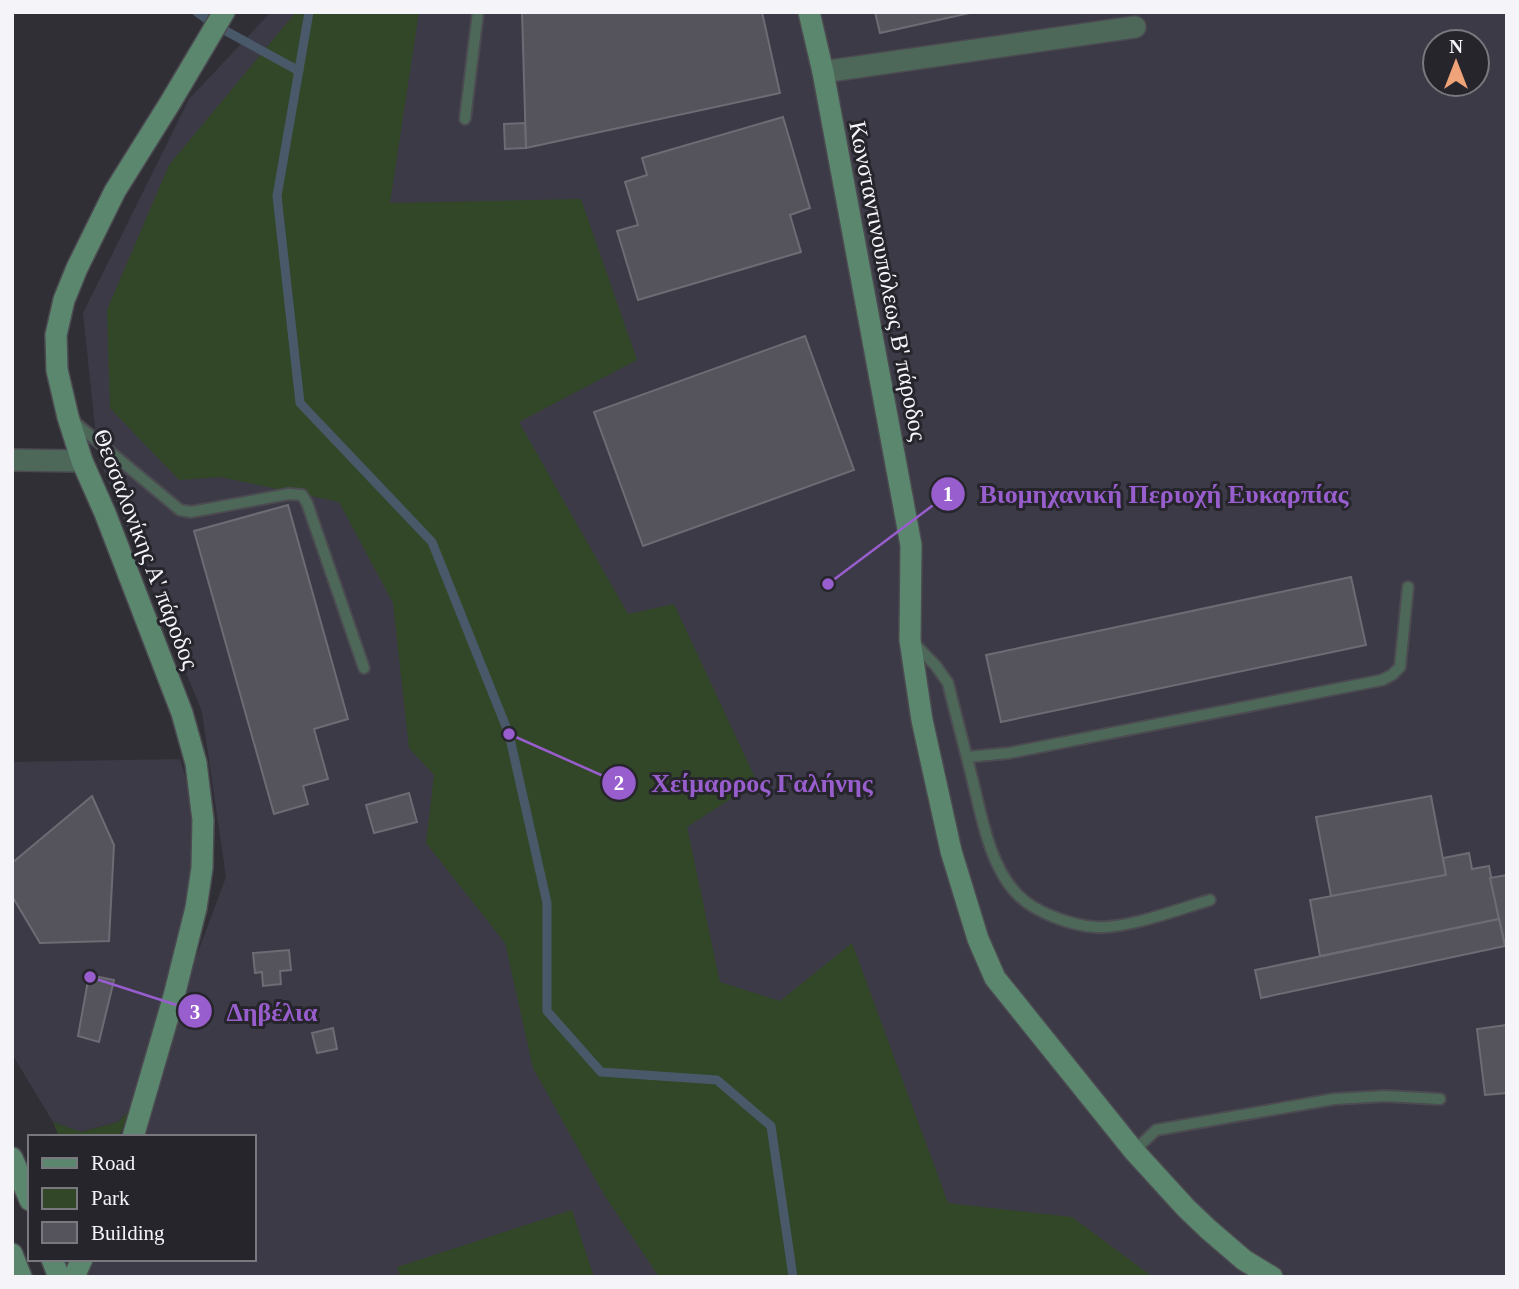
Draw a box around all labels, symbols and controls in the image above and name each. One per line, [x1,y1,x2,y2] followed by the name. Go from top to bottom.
[1421,28,1491,98] north arrow
[1449,36,1463,57] text: N
[844,119,932,443] street label: Κωνσταντινουπόλεως Β' πάροδος
[88,425,204,673] street label: Θεσσαλονίκης Α' πάροδος
[931,470,1363,517] callout: Βιομηχανική Περιοχή Ευκαρπίας
[979,480,1350,509] text: Βιομηχανική Περιοχή Ευκαρπίας
[943,482,953,506] text: 1
[602,759,886,806] callout: Χείμαρρος Γαλήνης
[651,769,874,798] text: Χείμαρρος Γαλήνης
[614,771,624,795] text: 2
[177,988,331,1035] callout: Δηβέλια
[226,998,318,1027] text: Δηβέλια
[190,1000,200,1024] text: 3
[28,1135,256,1261] legend
[91,1151,136,1175] text: Road
[91,1186,130,1210] text: Park
[91,1221,165,1245] text: Building

